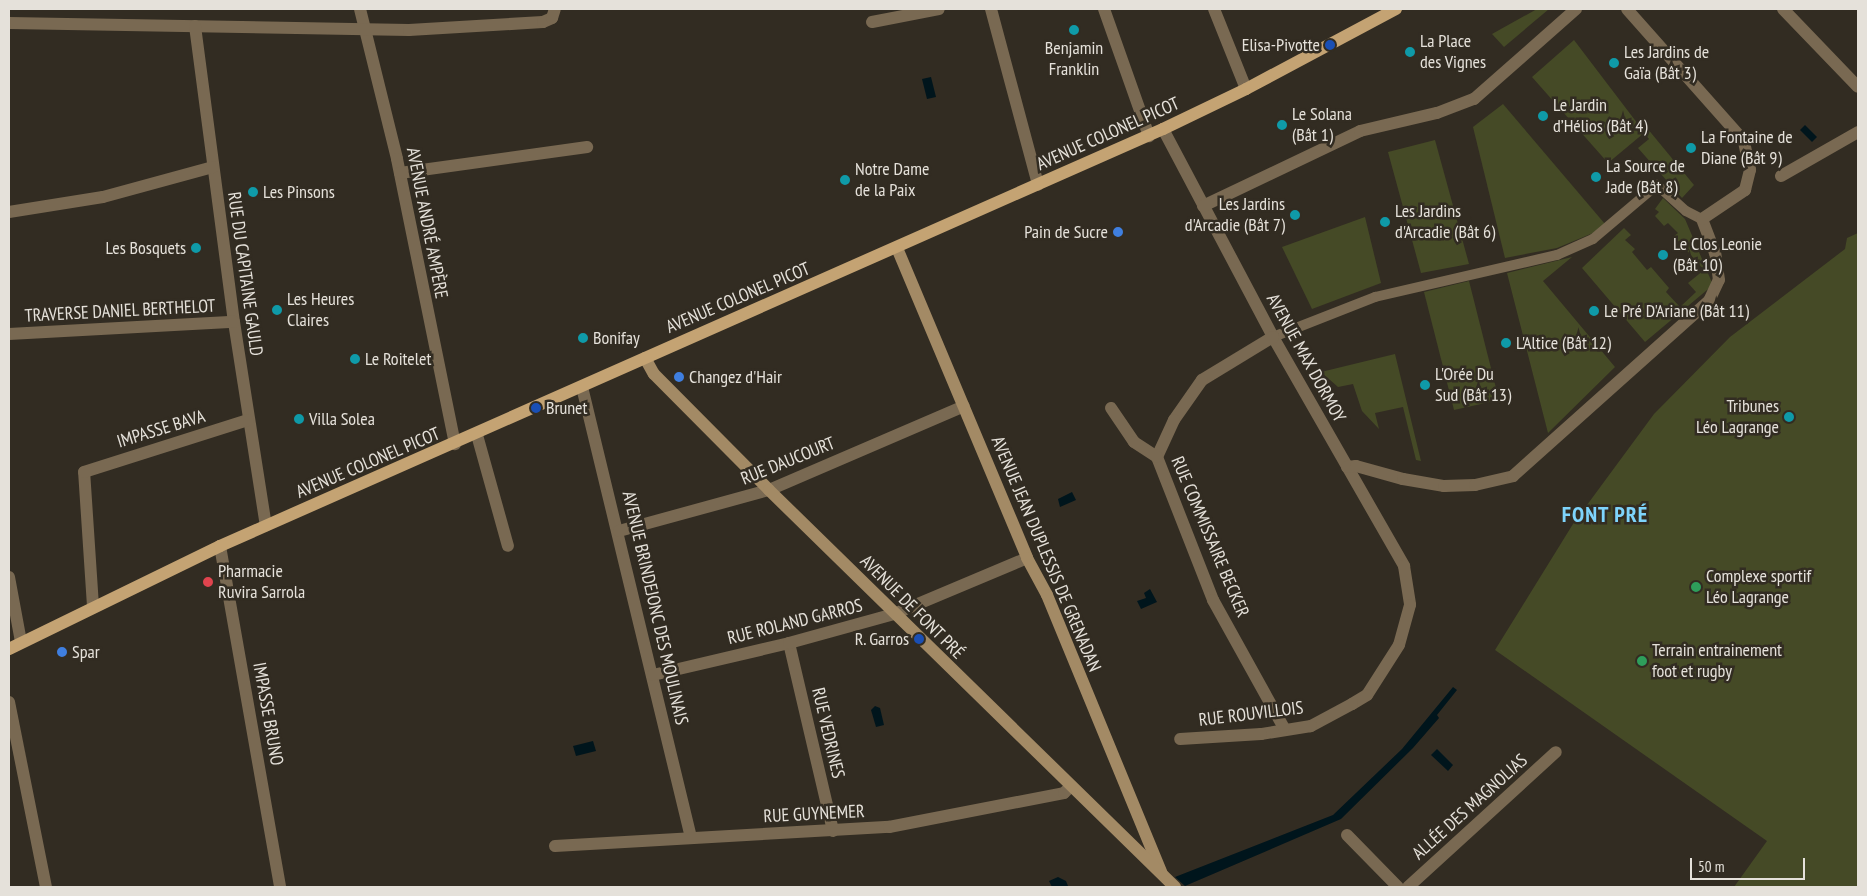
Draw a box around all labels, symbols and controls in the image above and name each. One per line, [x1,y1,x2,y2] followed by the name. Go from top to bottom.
[1068,24,1080,36] marker: Benjamin Franklin
[1420,31,1487,74] place label: La Place des Vignes
[1242,34,1320,56] place label: Elisa-Pivotte
[1045,38,1103,80] place label: Benjamin Franklin
[1324,39,1336,51] marker: Elisa-Pivotte
[1624,42,1709,84] place label: Les Jardins de Gaïa (Bât 3)
[1404,46,1416,58] marker: La Place des Vignes
[1608,57,1620,69] marker: Les Jardins de Gaïa (Bât 3)
[1033,93,1183,175] street label: AVENUE COLONEL PICOT
[1553,95,1647,138] place label: Le Jardin d’Hélios (Bât 4)
[1292,104,1352,146] place label: Le Solana (Bât 1)
[1537,110,1549,122] marker: Le Jardin d’Hélios (Bât 4)
[1276,119,1288,131] marker: Le Solana (Bât 1)
[1701,127,1793,170] place label: La Fontaine de Diane (Bât 9)
[1685,142,1697,154] marker: La Fontaine de Diane (Bât 9)
[402,145,452,301] street label: AVENUE ANDRÉ AMPÈRE
[1606,156,1685,198] place label: La Source de Jade (Bât 8)
[855,159,929,202] place label: Notre Dame de la Paix
[1590,171,1602,183] marker: La Source de Jade (Bât 8)
[839,174,851,186] marker: Notre Dame de la Paix
[263,181,335,203] place label: Les Pinsons
[247,186,259,198] marker: Les Pinsons
[223,191,267,357] street label: RUE DU CAPITAINE GAULD
[1185,194,1285,236] place label: Les Jardins d'Arcadie (Bât 7)
[1395,201,1495,243] place label: Les Jardins d'Arcadie (Bât 6)
[1289,209,1301,221] marker: Les Jardins d'Arcadie (Bât 7)
[1379,216,1391,228] marker: Les Jardins d'Arcadie (Bât 6)
[1024,221,1108,243] place label: Pain de Sucre
[1112,226,1124,238] marker: Pain de Sucre
[1673,234,1762,276] place label: Le Clos Leonie (Bât 10)
[106,237,186,259] place label: Les Bosquets
[190,242,202,254] marker: Les Bosquets
[1657,249,1669,261] marker: Le Clos Leonie (Bât 10)
[663,258,813,338] street label: AVENUE COLONEL PICOT
[287,289,354,332] place label: Les Heures Claires
[1262,290,1350,426] street label: AVENUE MAX DORMOY
[24,295,216,327] street label: TRAVERSE DANIEL BERTHELOT
[1604,300,1749,322] place label: Le Pré D'Ariane (Bât 11)
[271,304,283,316] marker: Les Heures Claires
[1588,305,1600,317] marker: Le Pré D'Ariane (Bât 11)
[593,327,640,349] place label: Bonifay
[577,332,589,344] marker: Bonifay
[1516,332,1611,354] place label: L'Altice (Bât 12)
[1500,337,1512,349] marker: L'Altice (Bât 12)
[365,348,431,370] place label: Le Roitelet
[349,353,361,365] marker: Le Roitelet
[1435,364,1511,406] place label: L'Orée Du Sud (Bât 13)
[689,366,782,388] place label: Changez d'Hair
[673,371,685,383] marker: Changez d'Hair
[1419,379,1431,391] marker: L'Orée Du Sud (Bât 13)
[1696,396,1779,438] place label: Tribunes Léo Lagrange
[546,397,588,419] place label: Brunet
[530,402,542,414] marker: Brunet
[114,405,208,453] street label: IMPASSE BAVA
[309,408,375,430] place label: Villa Solea
[1783,411,1795,423] marker: Tribunes Léo Lagrange
[293,413,305,425] marker: Villa Solea
[293,423,443,503] street label: AVENUE COLONEL PICOT
[738,432,838,490] street label: RUE DAUCOURT
[987,433,1105,675] street label: AVENUE JEAN DUPLESSIS DE GRENADAN
[1166,453,1254,621] street label: RUE COMMISSAIRE BECKER
[618,489,692,727] street label: AVENUE BRINDEJONC DES MOULINAIS
[1560,502,1650,528] district label: FONT PRÉ
[855,550,969,664] street label: AVENUE DE FONT PRÉ
[218,561,305,604] place label: Pharmacie Ruvira Sarrola
[1706,566,1811,608] place label: Complexe sportif Léo Lagrange
[202,576,214,588] marker: Pharmacie Ruvira Sarrola
[1690,581,1702,593] marker: Complexe sportif Léo Lagrange
[725,595,865,649] street label: RUE ROLAND GARROS
[854,628,909,650] place label: R. Garros
[913,633,925,645] marker: R. Garros
[1652,640,1782,682] place label: Terrain entrainement foot et rugby
[72,641,100,663] place label: Spar
[56,646,68,658] marker: Spar
[1636,655,1648,667] marker: Terrain entrainement foot et rugby
[248,661,288,767] street label: IMPASSE BRUNO
[807,685,849,781] street label: RUE VEDRINES
[1197,697,1305,731] street label: RUE ROUVILLOIS
[1408,750,1532,864] street label: ALLÉE DES MAGNOLIAS
[763,801,865,827] street label: RUE GUYNEMER
[1692,848,1807,880] scale bar
[1698,857,1724,876] text: 50 m

